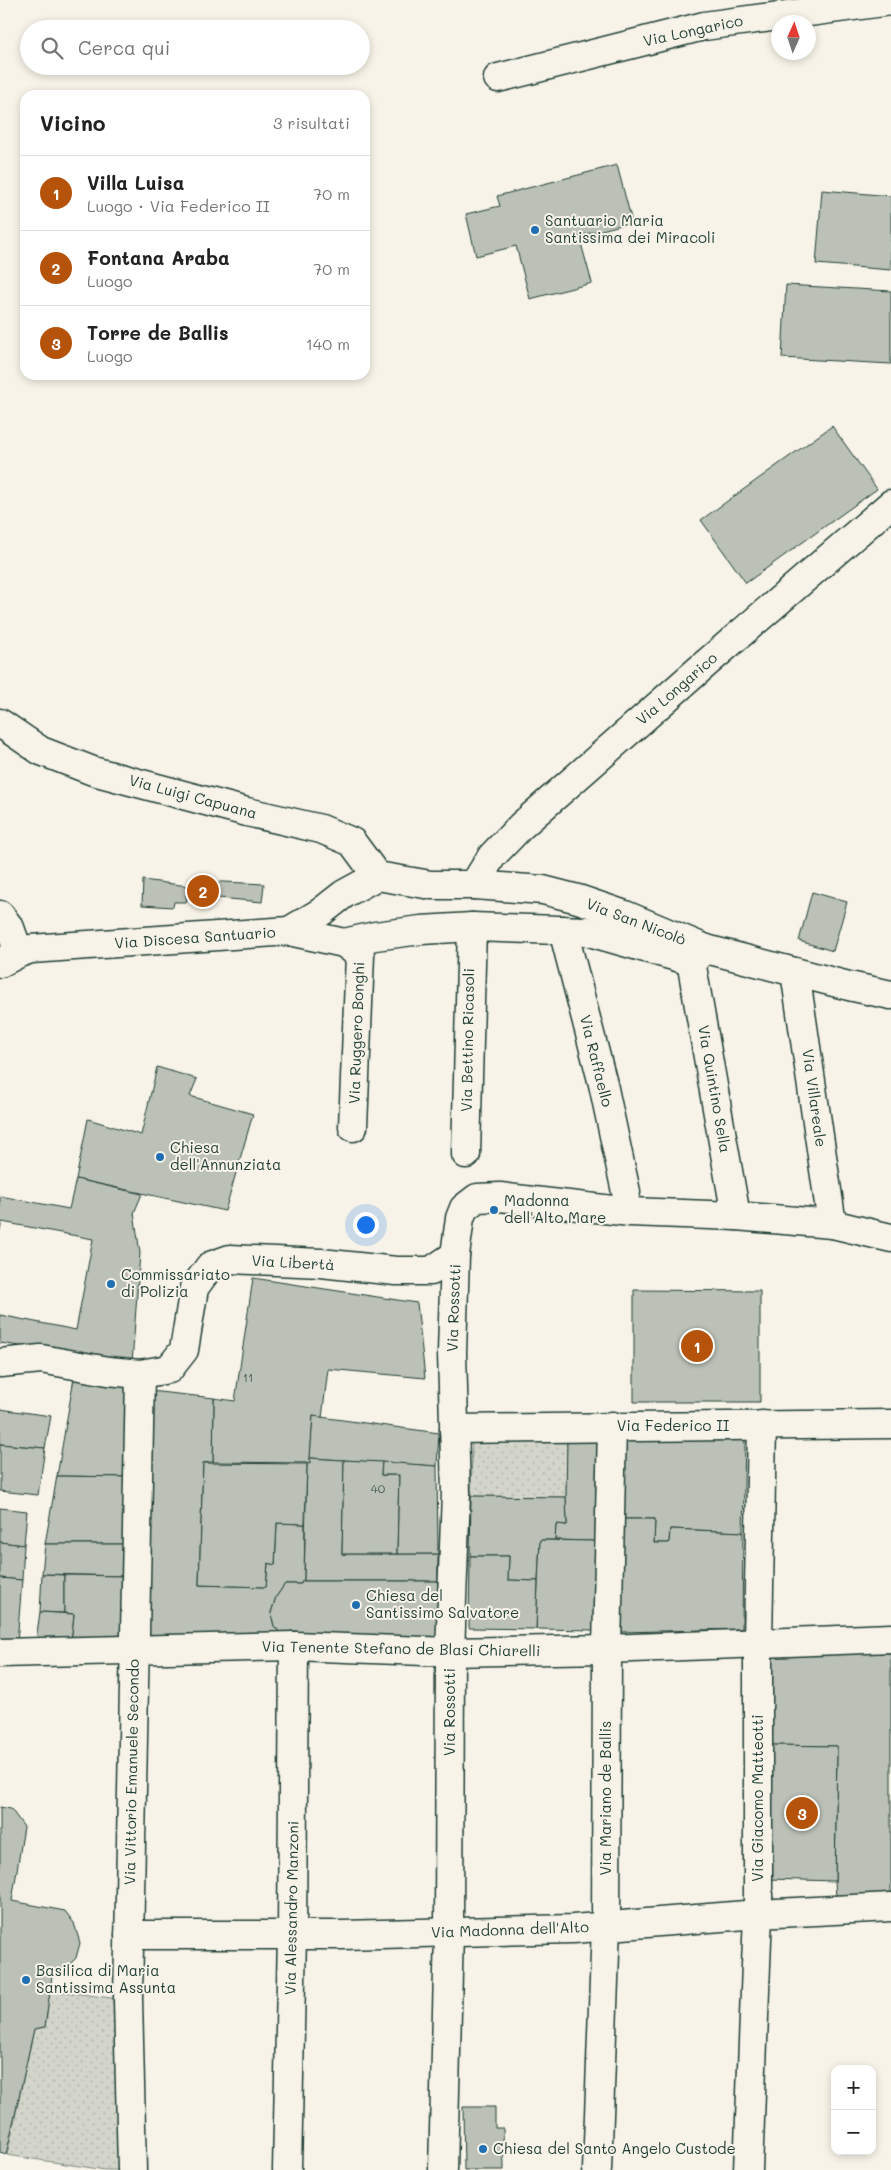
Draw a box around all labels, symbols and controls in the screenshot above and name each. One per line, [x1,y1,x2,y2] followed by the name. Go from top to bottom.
[641,10,745,50] street label: Via Longarico
[771,15,816,60] north arrow
[20,20,370,75] search box
[38,34,66,62] icon: search
[78,35,170,60] text: Cerca qui
[40,109,105,136] text: Vicino
[273,112,350,133] text: 3 risultati
[87,170,184,195] text: Villa Luisa
[52,183,60,204] text: 1
[313,183,350,204] text: 70 m
[87,195,270,216] text: Luogo · Via Federico II
[545,210,715,247] place label: Santuario Maria Santissima dei Miracoli
[529,224,541,236] marker: Santuario Maria Santissima dei Miracoli
[87,245,230,270] text: Fontana Araba
[52,258,60,279] text: 2
[313,258,350,279] text: 70 m
[87,270,132,291] text: Luogo
[87,320,229,345] text: Torre de Ballis
[51,333,61,354] text: 3
[306,333,350,354] text: 140 m
[87,345,132,366] text: Luogo
[632,647,721,729] street label: Via Longarico
[127,769,259,823] street label: Via Luigi Capuana
[187,872,219,910] pin: 2
[584,893,689,949] street label: Via San Nicolò
[114,921,276,953] street label: Via Discesa Santuario
[344,961,368,1104] street label: Via Ruggero Bonghi
[456,968,478,1112] street label: Via Bettino Ricasoli
[576,1013,618,1109] street label: Via Raffaello
[694,1024,736,1154] street label: Via Quintino Sella
[798,1048,832,1148] street label: Via Villareale
[170,1137,281,1174] place label: Chiesa dell'Annunziata
[154,1151,166,1163] marker: Chiesa dell'Annunziata
[504,1190,606,1227] place label: Madonna dell'Alto Mare
[488,1204,500,1216] marker: Madonna dell'Alto Mare
[353,1212,379,1238] your location
[251,1250,335,1274] street label: Via Libertà
[121,1264,230,1301] place label: Commissariato di Polizia
[441,1264,465,1352] street label: Via Rossotti
[105,1278,117,1290] marker: Commissariato di Polizia
[681,1327,713,1365] pin: 1
[243,1369,253,1385] house number: 11
[617,1415,730,1435] street label: Via Federico II
[371,1480,386,1496] house number: 40
[366,1585,519,1622] place label: Chiesa del Santissimo Salvatore
[350,1599,362,1611] marker: Chiesa del Santissimo Salvatore
[261,1636,541,1660] street label: Via Tenente Stefano de Blasi Chiarelli
[119,1659,143,1885] street label: Via Vittorio Emanuele Secondo
[439,1668,459,1756] street label: Via Rossotti
[747,1714,767,1882] street label: Via Giacomo Matteotti
[595,1721,615,1875] street label: Via Mariano de Ballis
[786,1794,818,1832] pin: 3
[279,1821,303,1995] street label: Via Alessandro Manzoni
[431,1916,589,1942] street label: Via Madonna dell'Alto
[36,1960,176,1997] place label: Basilica di Maria Santissima Assunta
[20,1974,32,1986] marker: Basilica di Maria Santissima Assunta
[831,2065,876,2155] map controls
[831,2065,876,2110] button: +
[831,2110,876,2155] button: −
[493,2138,736,2158] place label: Chiesa del Santo Angelo Custode
[477,2143,489,2155] marker: Chiesa del Santo Angelo Custode

